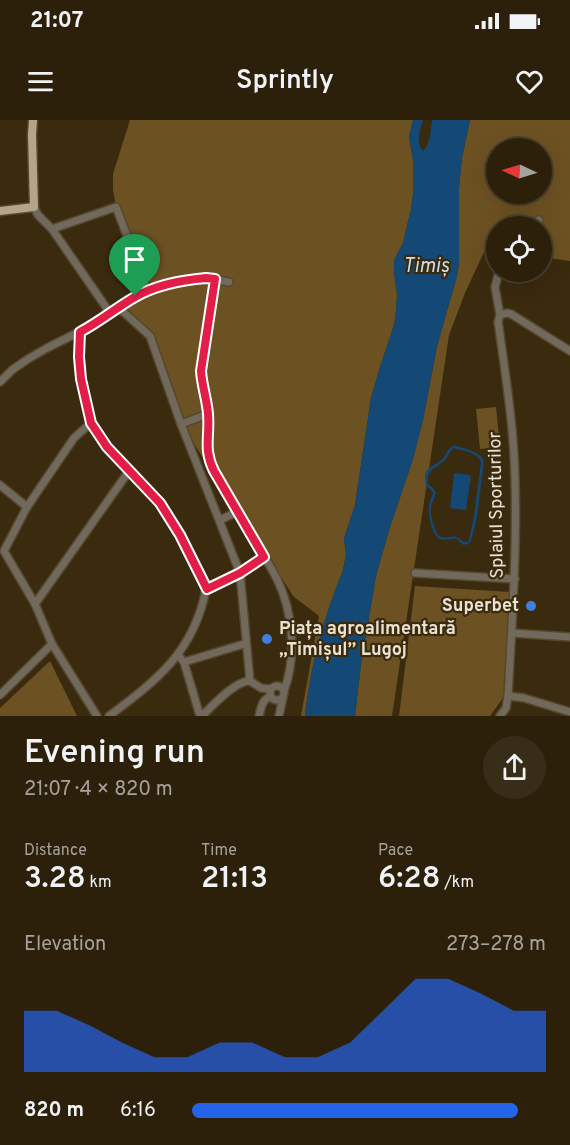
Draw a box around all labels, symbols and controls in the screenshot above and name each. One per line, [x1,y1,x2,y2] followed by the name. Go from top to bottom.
[30,8,83,35] text: 21:07
[236,64,334,98] text: Sprintly
[24,65,57,98] icon: menu
[513,65,546,98] icon: heart
[486,138,552,204] north arrow
[486,138,552,282] map controls
[486,216,552,282] button: locate
[109,234,160,296] pin
[118,243,151,276] icon: arrive
[403,254,450,280] water label: Timiș
[484,431,510,579] street label: Splaiul Sporturilor
[442,595,519,618] place label: Superbet
[524,599,538,613] marker: Superbet
[279,618,456,662] place label: Piața agroalimentară „Timișul” Lugoj
[260,632,274,646] marker: Piața agroalimentară „Timișul” Lugoj
[24,733,205,775] text: Evening run
[483,736,546,799] button: share
[24,777,173,803] text: 21:07 · 4 × 820 m
[24,841,87,861] text: Distance
[201,841,237,861] text: Time
[378,841,413,861] text: Pace
[24,861,86,898] text: 3.28
[201,861,268,898] text: 21:13
[378,861,440,898] text: 6:28
[86,873,112,893] text: km
[440,873,474,893] text: /km
[24,932,106,958] text: Elevation
[446,932,546,958] text: 273–278 m
[24,1098,84,1124] text: 820 m
[120,1098,156,1124] text: 6:16

